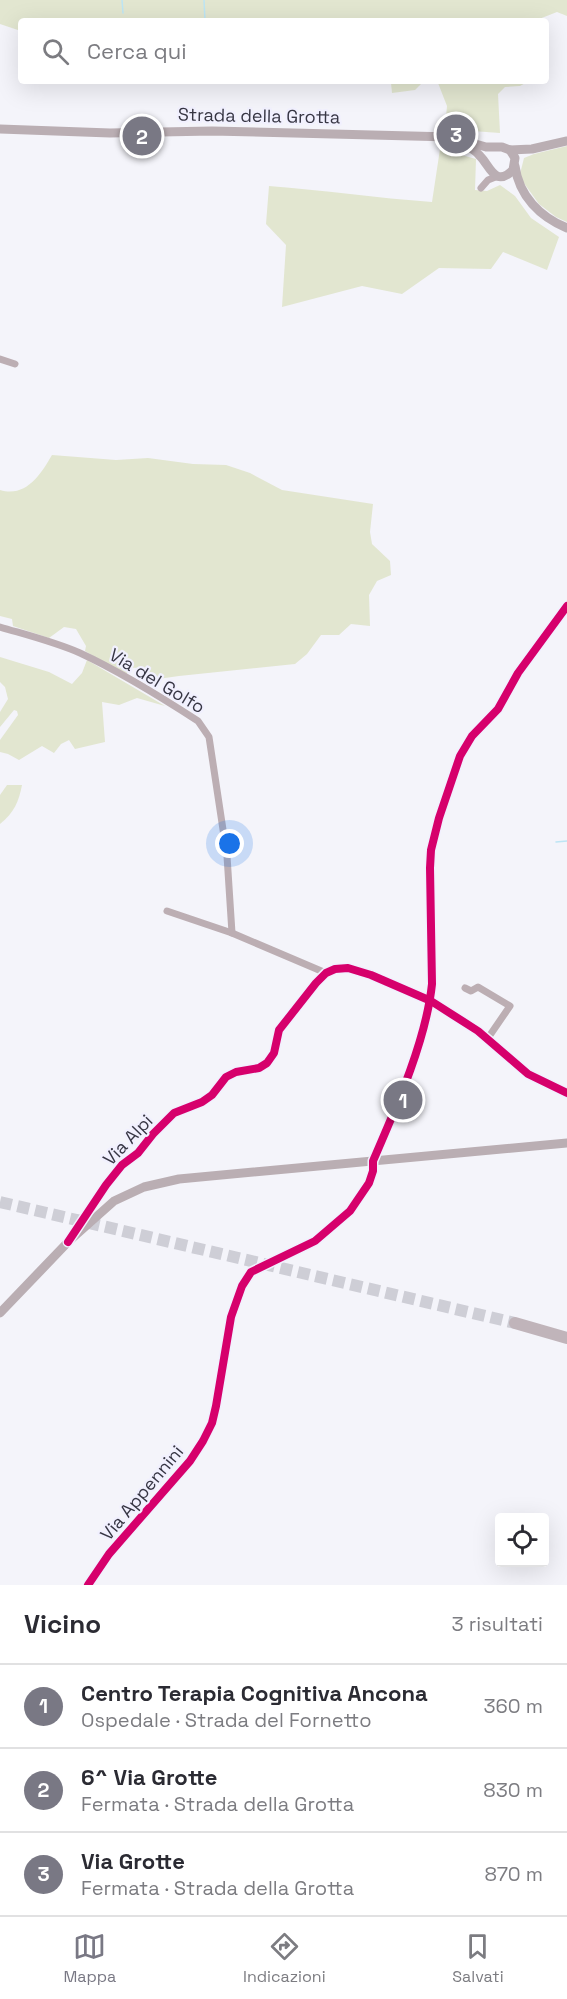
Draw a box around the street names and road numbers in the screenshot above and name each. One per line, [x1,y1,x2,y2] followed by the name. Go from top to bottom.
[178,103,340,128] street label: Strada della Grotta
[105,643,209,718] street label: Via del Golfo
[98,1109,157,1170] street label: Via Alpi
[95,1440,188,1545] street label: Via Appennini

